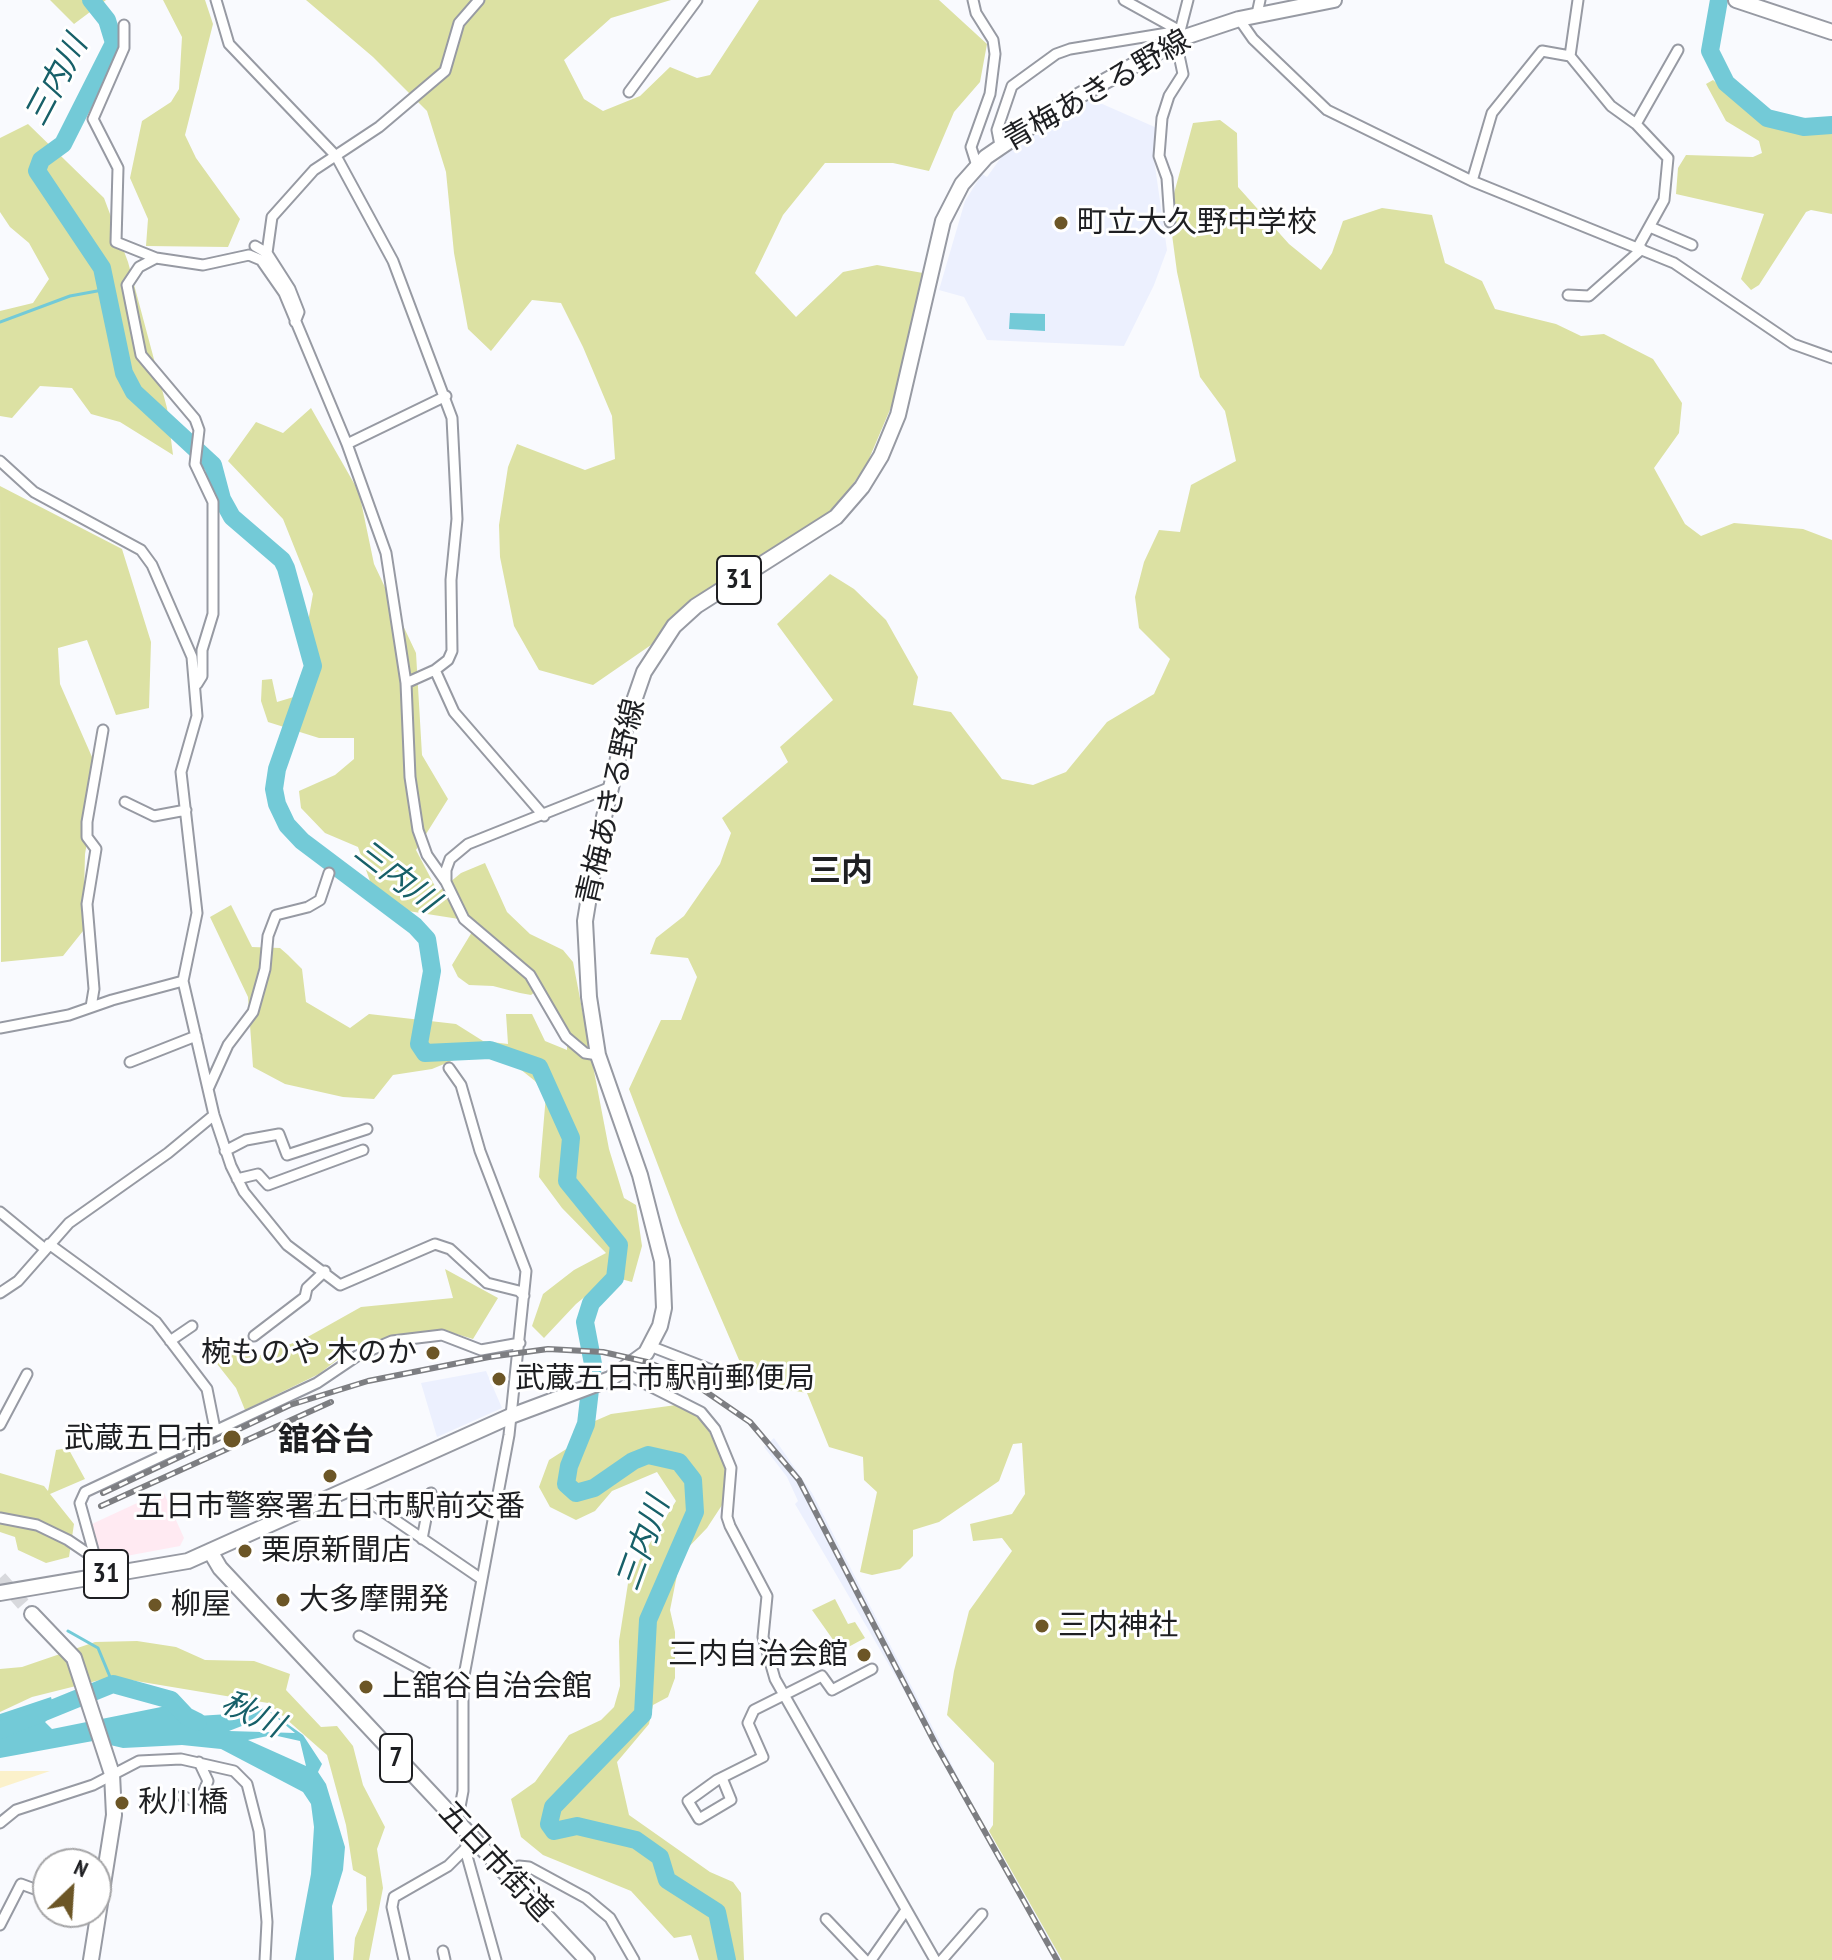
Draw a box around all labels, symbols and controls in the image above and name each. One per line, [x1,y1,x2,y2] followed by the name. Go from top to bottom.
[997,23,1197,159] street label: 青梅あきる野線
[18,30,96,132] water label: 三内川
[1077,205,1317,241] place label: 町立大久野中学校
[1052,214,1070,232] marker: 町立大久野中学校
[717,556,761,604] road number: 31
[571,696,653,908] street label: 青梅あきる野線
[346,832,446,922] water label: 三内川
[809,853,873,891] district label: 三内
[201,1335,417,1371] place label: 椀ものや 木のか
[424,1344,442,1362] marker: 椀ものや 木のか
[515,1361,815,1397] place label: 武蔵五日市駅前郵便局
[490,1370,508,1388] marker: 武蔵五日市駅前郵便局
[64,1421,214,1457] place label: 武蔵五日市
[278,1422,374,1460] district label: 舘谷台
[221,1428,243,1450] marker: 武蔵五日市
[321,1467,339,1485] marker: 五日市警察署五日市駅前交番
[135,1489,525,1525] place label: 五日市警察署五日市駅前交番
[610,1492,678,1596] water label: 三内川
[261,1533,411,1569] place label: 栗原新聞店
[236,1542,254,1560] marker: 栗原新聞店
[84,1550,128,1598] road number: 31
[299,1582,449,1618] place label: 大多摩開発
[171,1587,231,1623] place label: 柳屋
[274,1591,292,1609] marker: 大多摩開発
[146,1596,164,1614] marker: 柳屋
[1058,1608,1178,1644] place label: 三内神社
[1033,1617,1051,1635] marker: 三内神社
[668,1637,848,1673] place label: 三内自治会館
[855,1646,873,1664] marker: 三内自治会館
[382,1669,592,1705] place label: 上舘谷自治会館
[357,1678,375,1696] marker: 上舘谷自治会館
[215,1684,289,1746] water label: 秋川
[380,1734,412,1782] road number: 7
[138,1785,228,1821] place label: 秋川橋
[113,1794,131,1812] marker: 秋川橋
[431,1795,559,1929] street label: 五日市街道
[32,1848,112,1928] north arrow
[70,1853,93,1883] text: N

